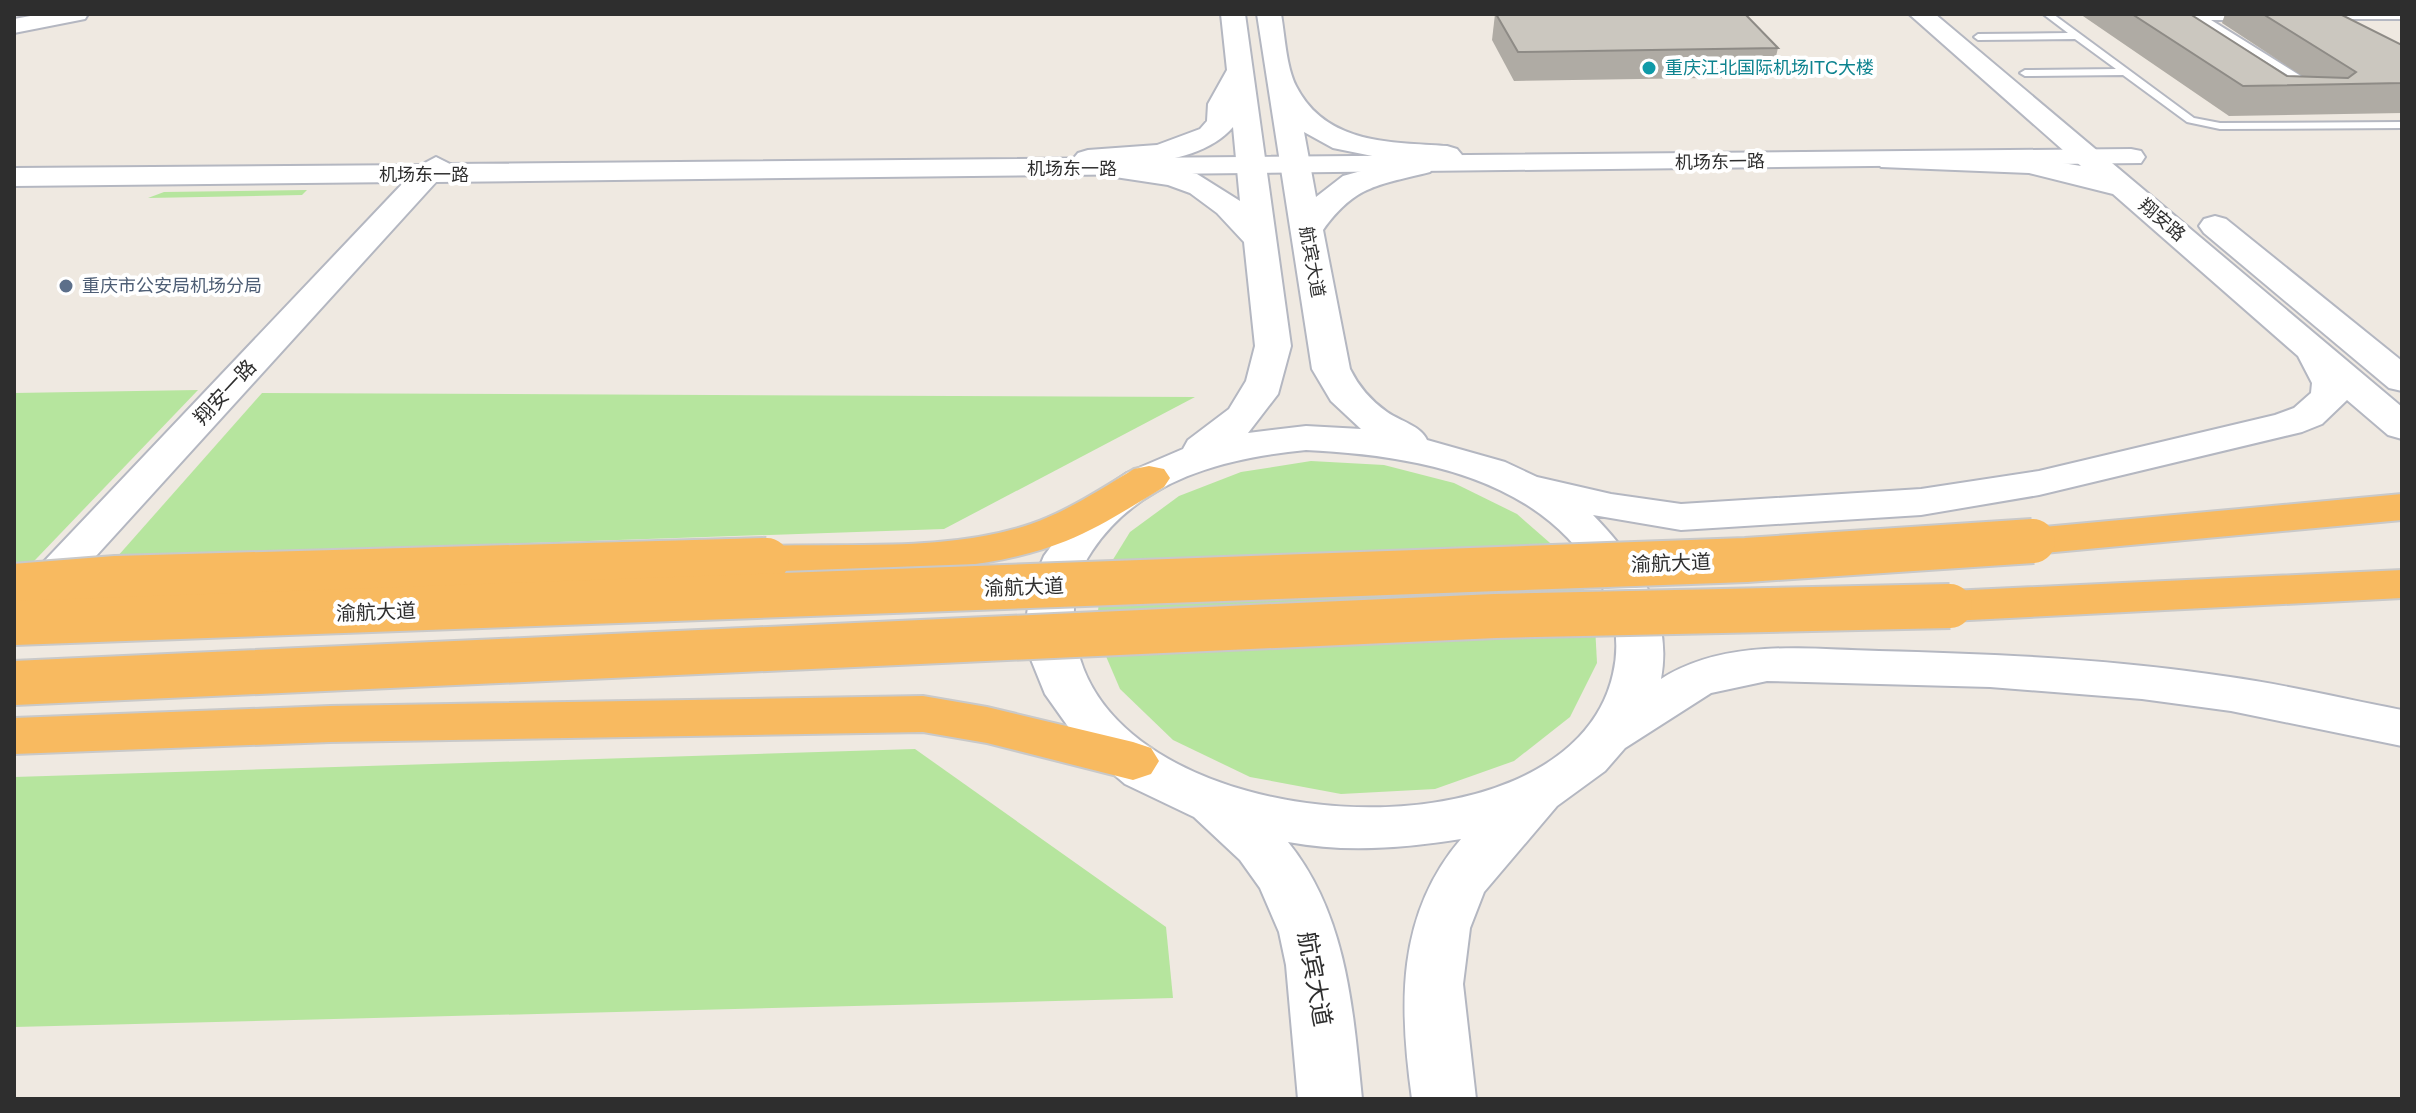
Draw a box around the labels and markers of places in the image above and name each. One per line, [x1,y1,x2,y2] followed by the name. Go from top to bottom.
[1665,58,1874,78] place label: 重庆江北国际机场ITC大楼
[1640,59,1658,77] marker: 重庆江北国际机场ITC大楼
[82,276,262,296] place label: 重庆市公安局机场分局
[57,277,75,295] marker: 重庆市公安局机场分局

